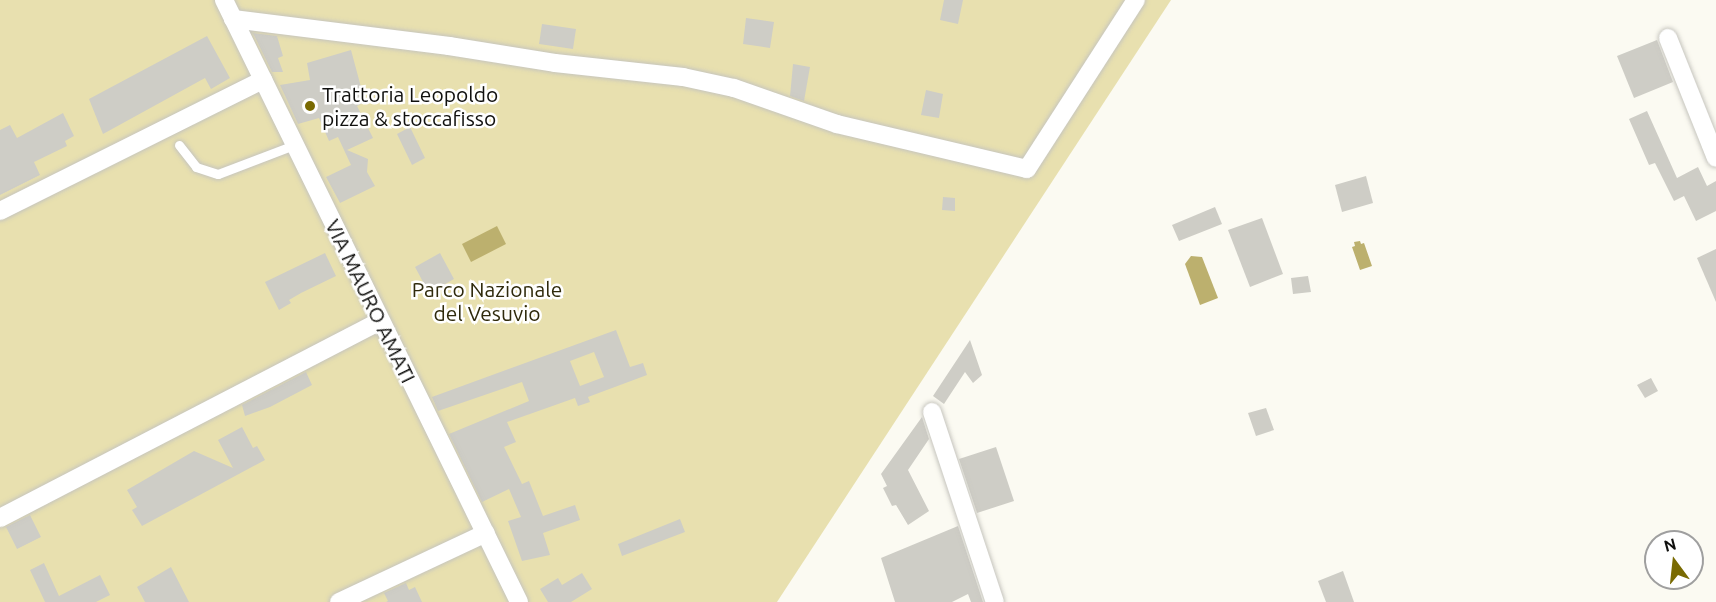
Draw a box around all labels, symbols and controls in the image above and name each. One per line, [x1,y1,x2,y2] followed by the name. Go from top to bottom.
[322,81,498,131] place label: Trattoria Leopoldo pizza & stoccafisso
[303,99,317,113] marker: Trattoria Leopoldo pizza & stoccafisso
[320,215,422,387] street label: VIA MAURO AMATI
[412,276,562,326] park label: Parco Nazionale del Vesuvio
[1644,530,1704,590] north arrow
[1662,534,1678,555] text: N

